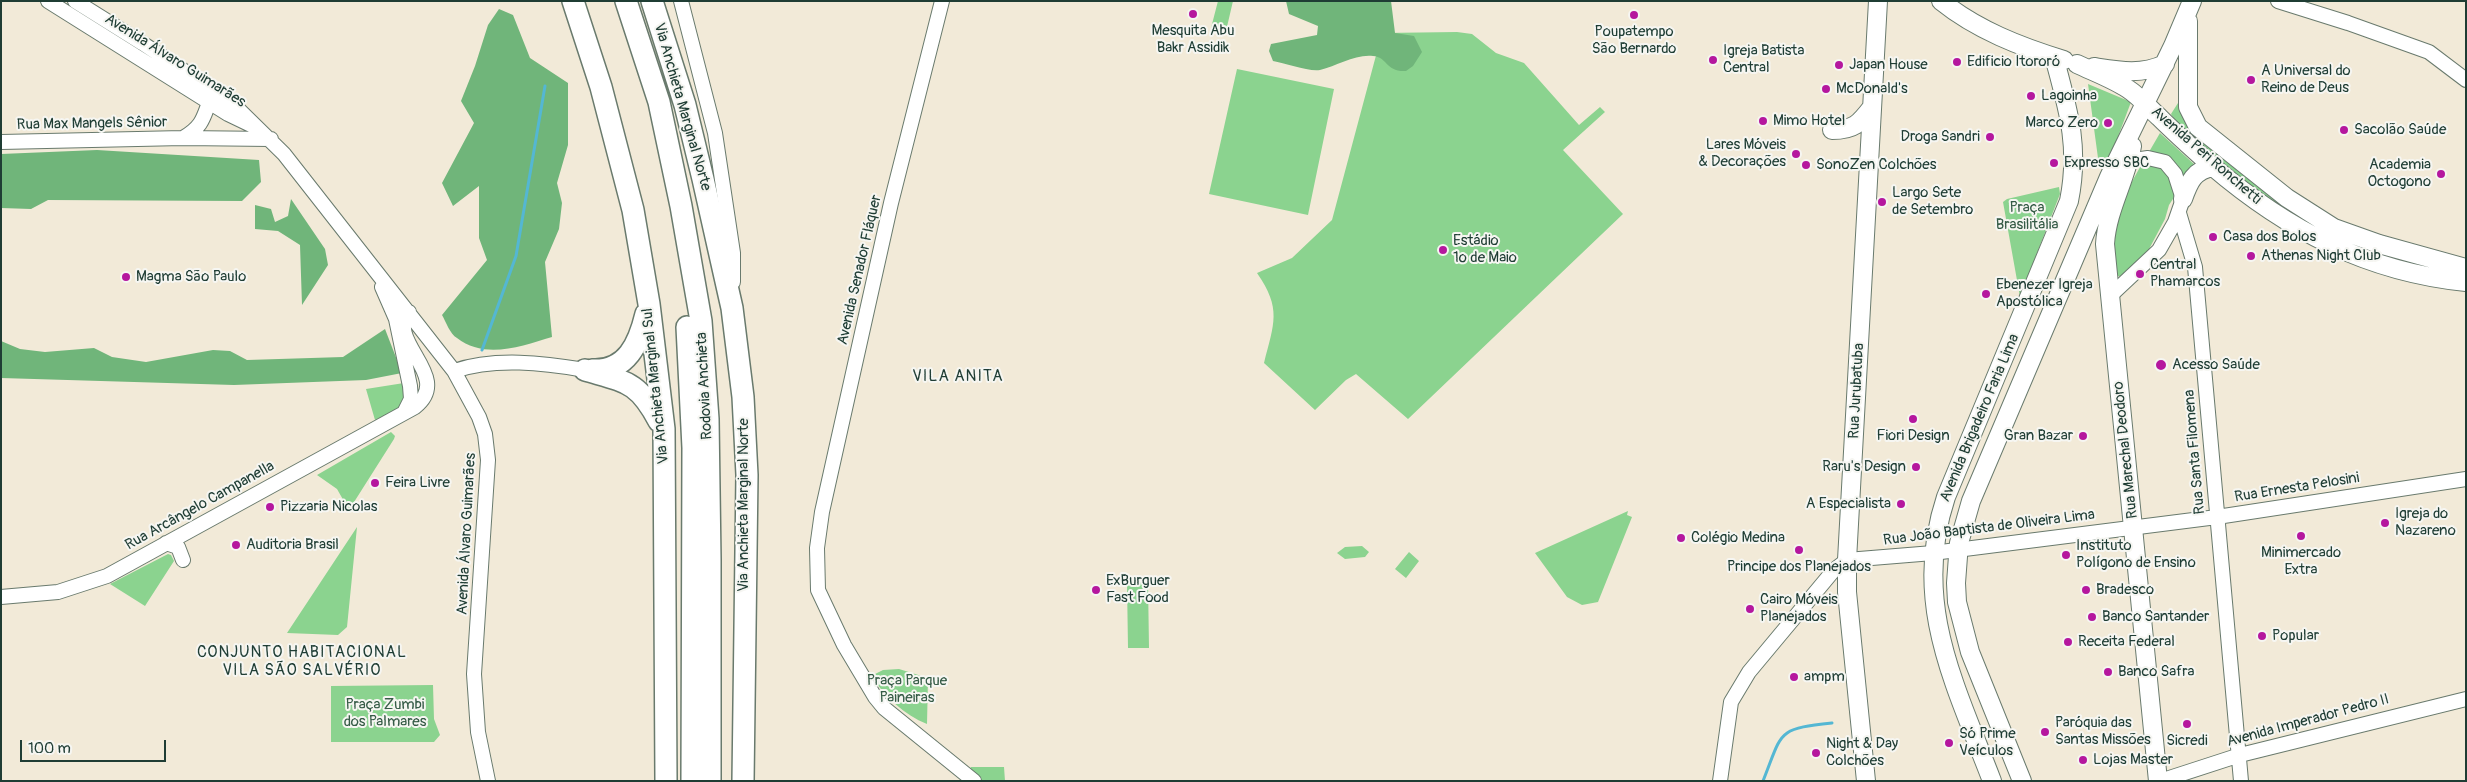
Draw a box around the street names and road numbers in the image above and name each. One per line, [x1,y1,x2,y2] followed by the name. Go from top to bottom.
[101,10,249,112] street label: Avenida Álvaro Guimarães
[649,21,715,193] street label: Via Anchieta Marginal Norte
[2147,103,2265,209] street label: Avenida Peri Ronchetti
[17,114,167,134] street label: Rua Max Mangels Sênior
[834,193,886,347] street label: Avenida Senador Fláquer
[639,307,673,465] street label: Via Anchieta Marginal Sul
[1936,331,2024,505] street label: Avenida Brigadeiro Faria Lima
[693,332,717,440] street label: Rodovia Anchieta
[1846,343,1868,439] street label: Rua Jurubatuba
[2110,380,2142,520] street label: Rua Marechal Deodoro
[2181,389,2209,515] street label: Rua Santa Filomena
[735,418,753,592] street label: Via Anchieta Marginal Norte
[454,452,480,616] street label: Avenida Álvaro Guimarães
[122,457,278,555] street label: Rua Arcângelo Campanella
[2233,469,2361,507] street label: Rua Ernesta Pelosini
[1882,506,2096,550] street label: Rua João Baptista de Oliveira Lima
[2225,691,2391,751] street label: Avenida Imperador Pedro II

